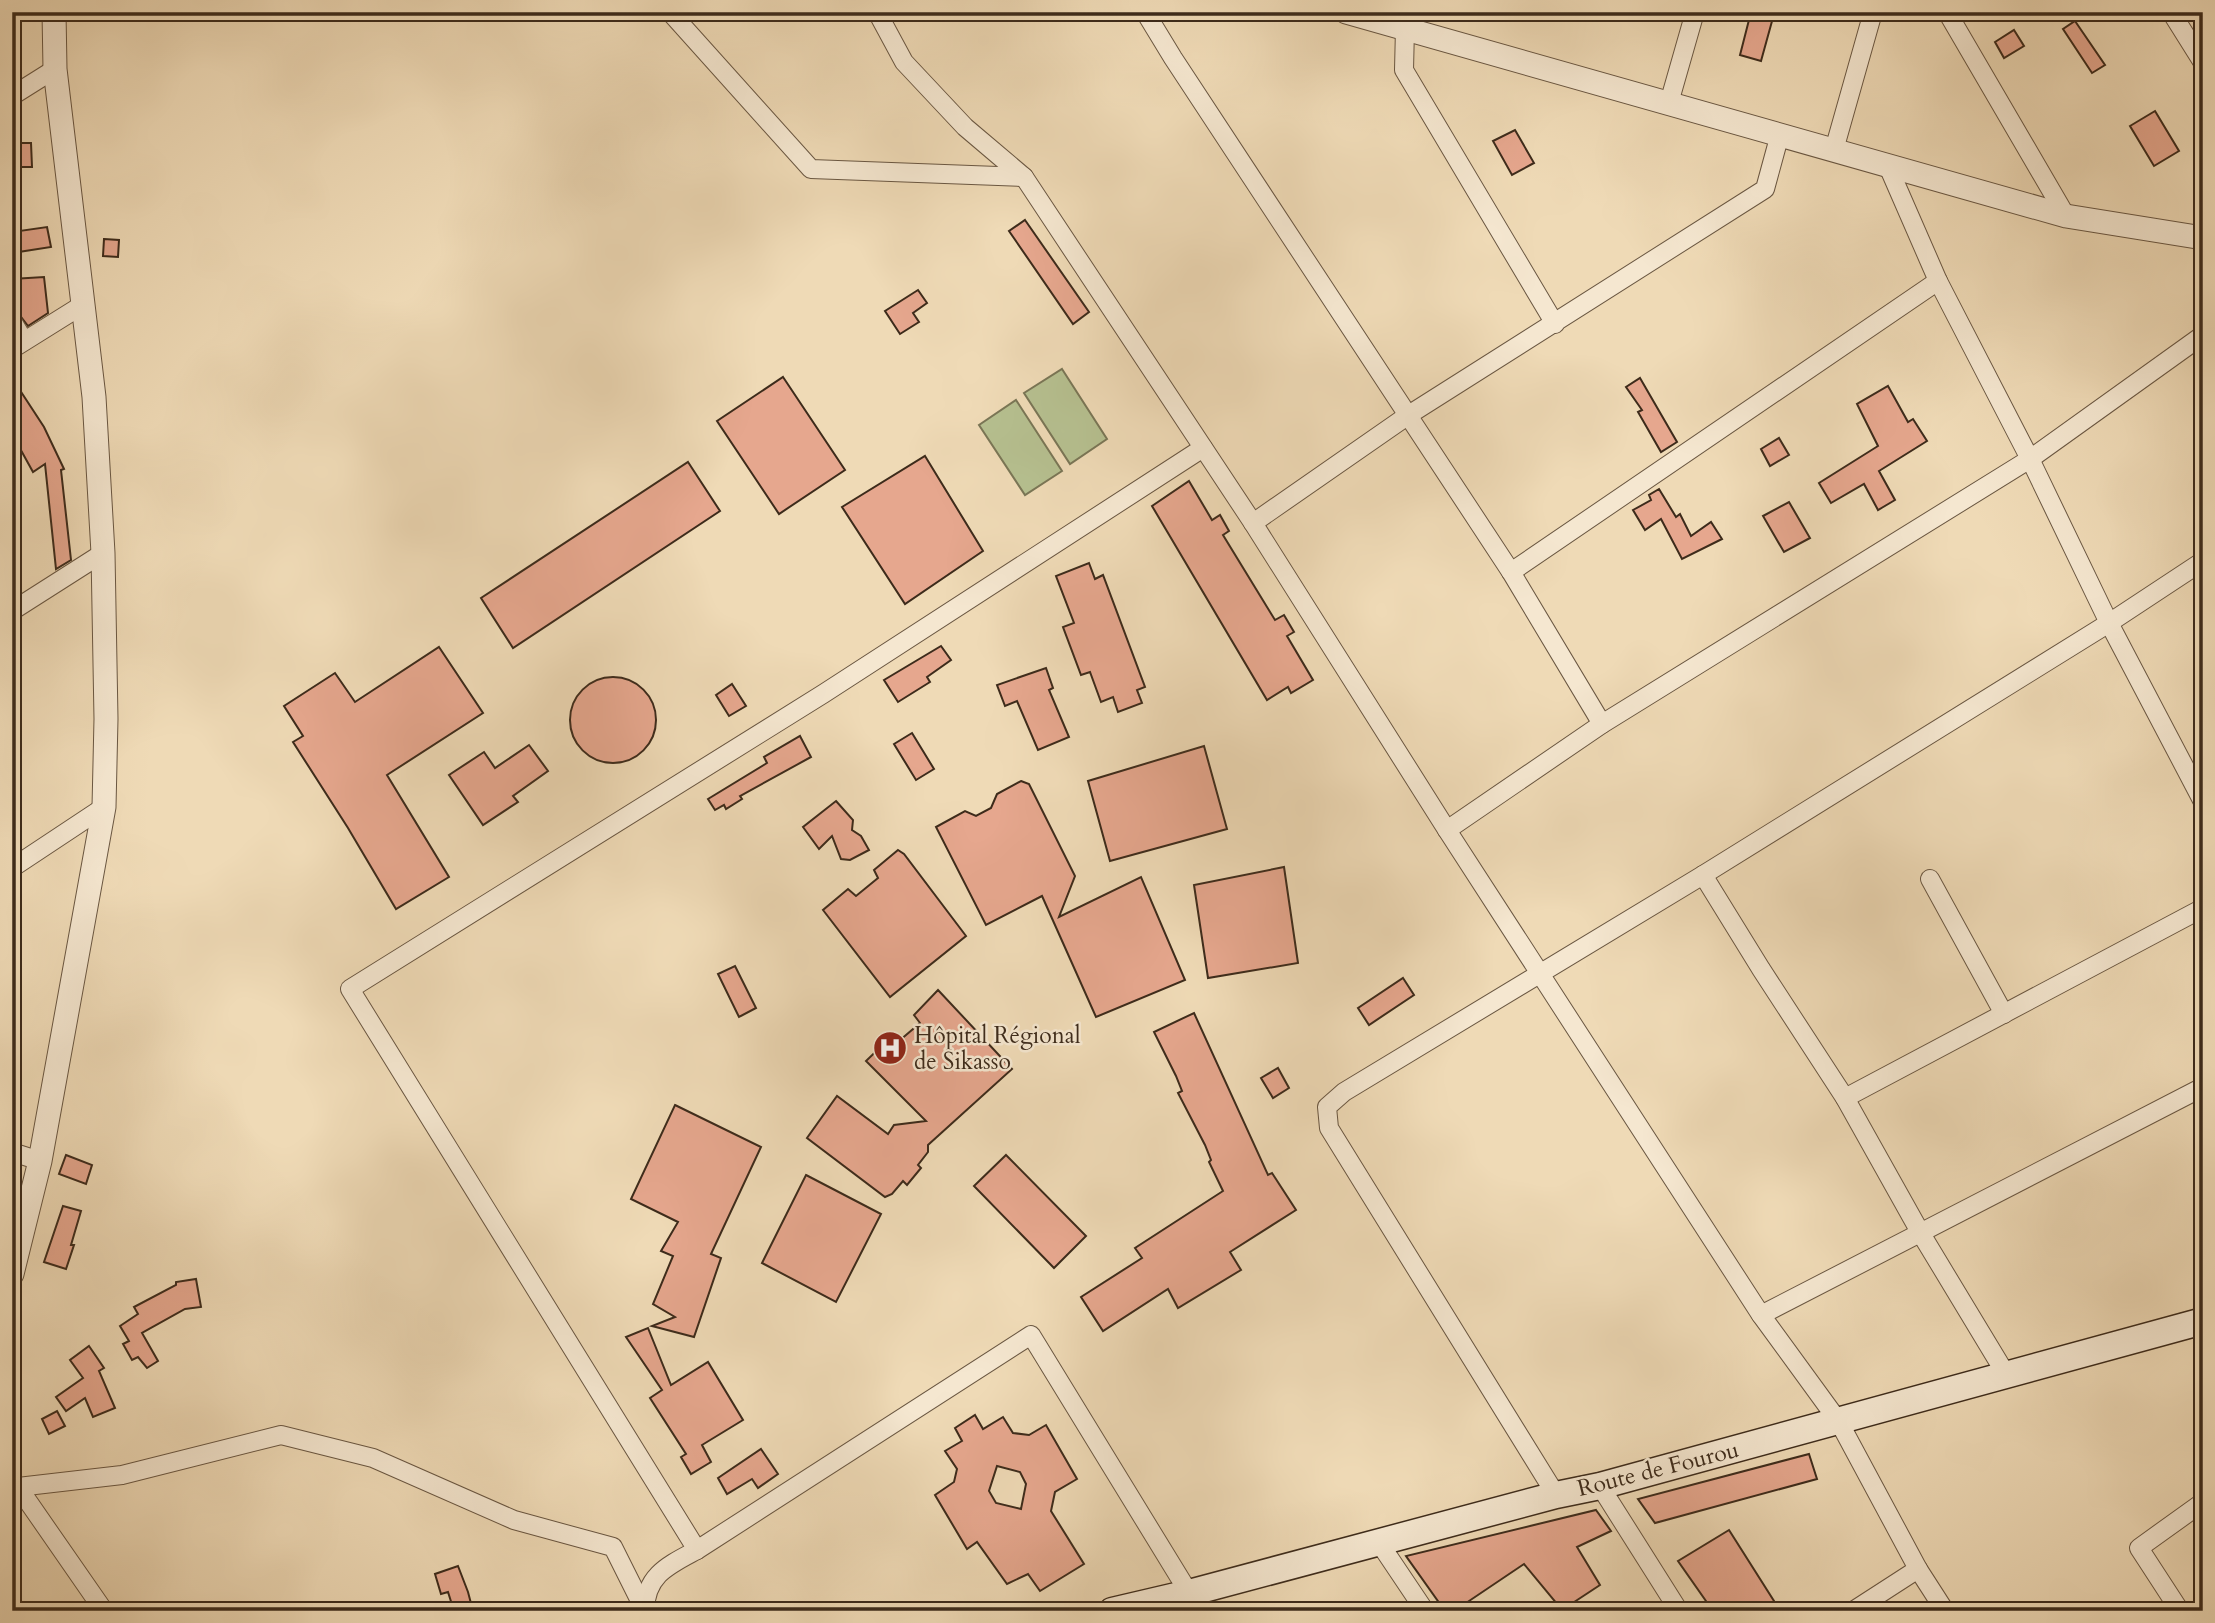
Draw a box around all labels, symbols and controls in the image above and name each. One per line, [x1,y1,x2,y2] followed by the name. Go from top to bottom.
[914,1020,1081,1077] place label: Hôpital Régional de Sikasso
[871,1029,909,1067] hospital icon: Hôpital Régional de Sikasso
[1574,1434,1742,1504] street label: Route de Fourou

